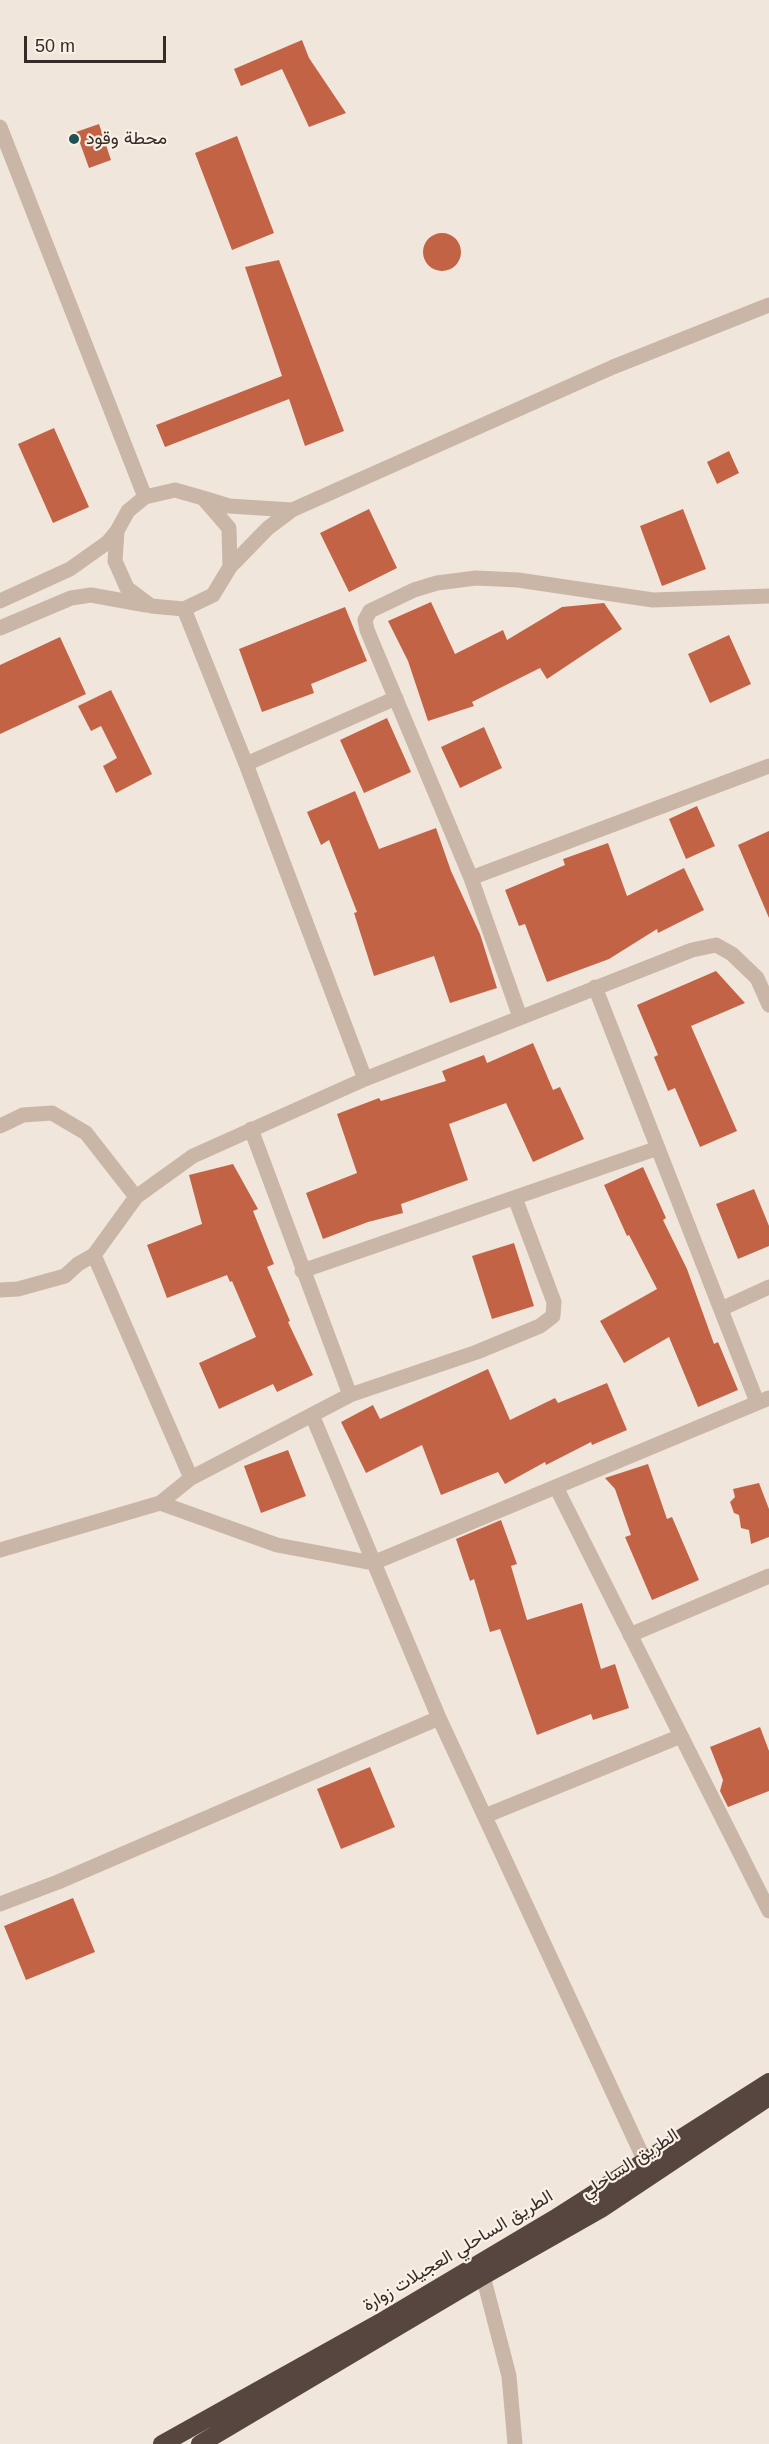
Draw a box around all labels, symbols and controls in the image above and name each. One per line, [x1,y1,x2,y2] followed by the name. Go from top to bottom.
[27,24,170,62] scale bar
[35,36,75,56] text: 50 m
[86,128,167,150] place label: محطة وقود
[67,132,81,146] marker: محطة وقود
[577,2125,683,2203] street label: الطريق الساحلي
[359,2186,557,2316] street label: الطريق الساحلي العجيلات زوارة

